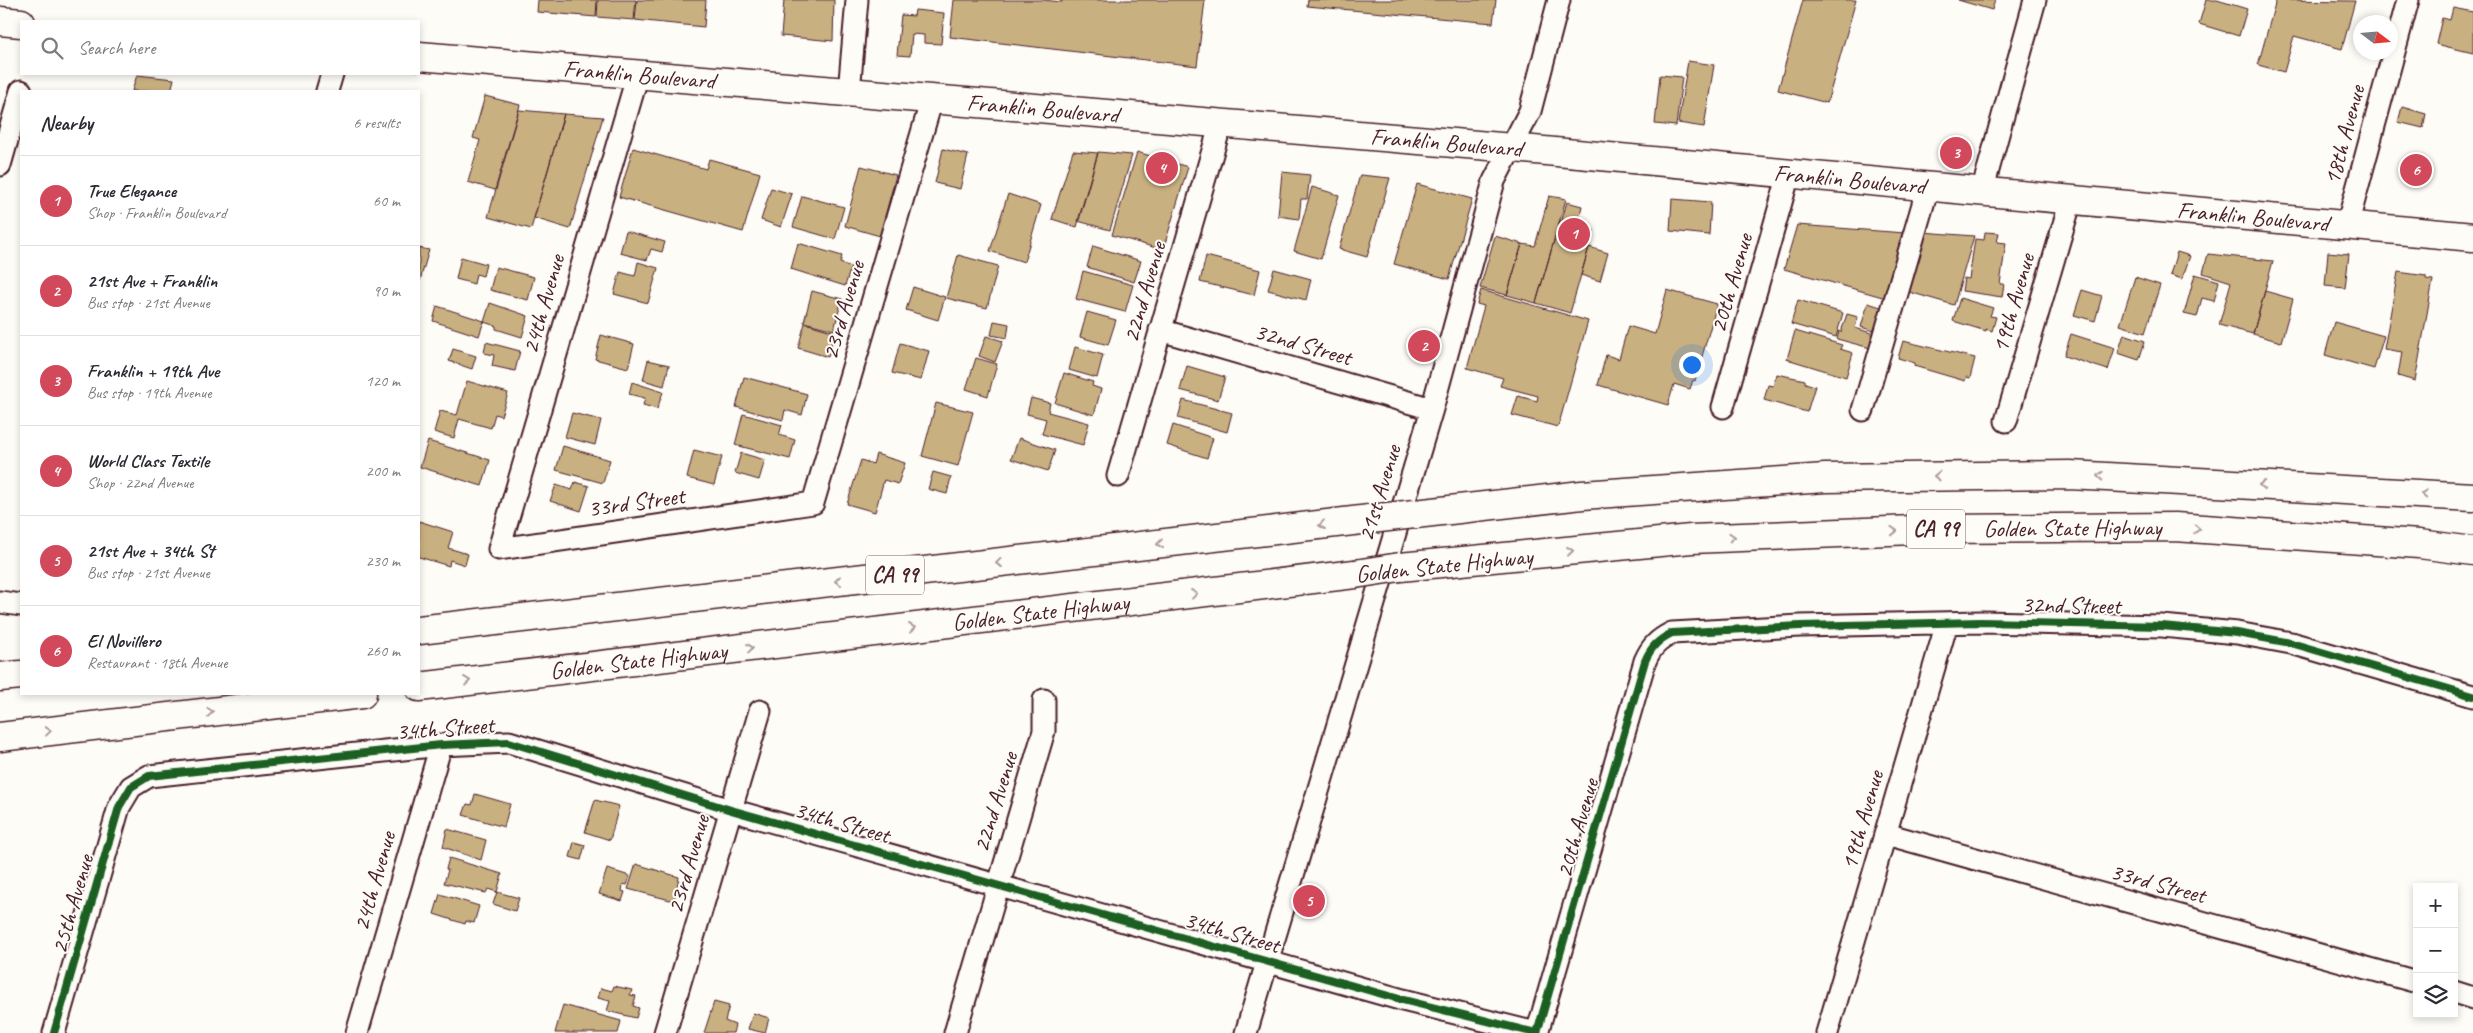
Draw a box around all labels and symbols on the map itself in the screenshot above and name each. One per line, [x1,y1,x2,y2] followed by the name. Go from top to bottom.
[2353,15,2398,60] north arrow
[562,53,720,96] street label: Franklin Boulevard
[2316,80,2372,188] street label: 18th Avenue
[966,87,1123,130] street label: Franklin Boulevard
[1369,121,1527,164] street label: Franklin Boulevard
[1940,134,1972,172] pin: 3
[1146,149,1178,187] pin: 4
[2400,151,2432,189] pin: 6
[1773,157,1930,201] street label: Franklin Boulevard
[2176,195,2334,239] street label: Franklin Boulevard
[1558,215,1590,253] pin: 1
[1703,228,1760,336] street label: 20th Avenue
[1115,236,1173,346] street label: 22nd Avenue
[1985,248,2042,356] street label: 19th Avenue
[515,249,572,357] street label: 24th Avenue
[815,255,872,363] street label: 23rd Avenue
[1251,316,1357,373] street label: 32nd Street
[1408,327,1440,365] pin: 2
[1679,352,1705,378] your location
[1350,439,1408,545] street label: 21st Avenue
[1933,471,1941,481] one-way arrow
[2096,471,2104,482] one-way arrow
[586,480,688,524] street label: 33rd Street
[2258,480,2266,491] one-way arrow
[2420,489,2428,500] one-way arrow
[1907,509,1965,548] road number: CA 99
[1983,512,2163,544] street label: Golden State Highway
[1317,519,1325,530] one-way arrow
[2193,523,2201,534] one-way arrow
[1890,526,1898,536] one-way arrow
[1728,532,1736,542] one-way arrow
[1156,538,1164,549] one-way arrow
[1354,541,1536,589] street label: Golden State Highway
[1566,546,1574,557] one-way arrow
[866,556,924,594] road number: CA 99
[995,557,1003,568] one-way arrow
[833,575,841,586] one-way arrow
[950,586,1132,638] street label: Golden State Highway
[1191,589,1199,600] one-way arrow
[2021,589,2123,621] street label: 32nd Street
[908,623,916,634] one-way arrow
[548,635,730,686] street label: Golden State Highway
[746,643,754,654] one-way arrow
[463,676,471,687] one-way arrow
[206,707,214,718] one-way arrow
[395,709,497,746] street label: 34th Street
[45,726,53,737] one-way arrow
[966,746,1025,856] street label: 22nd Avenue
[1834,765,1891,873] street label: 19th Avenue
[1549,773,1606,881] street label: 20th Avenue
[791,794,895,850] street label: 34th Street
[660,809,717,917] street label: 23rd Avenue
[346,826,403,934] street label: 24th Avenue
[44,849,101,957] street label: 25th Avenue
[2107,856,2211,911] street label: 33rd Street
[1293,882,1325,920] pin: 5
[1181,904,1285,960] street label: 34th Street

